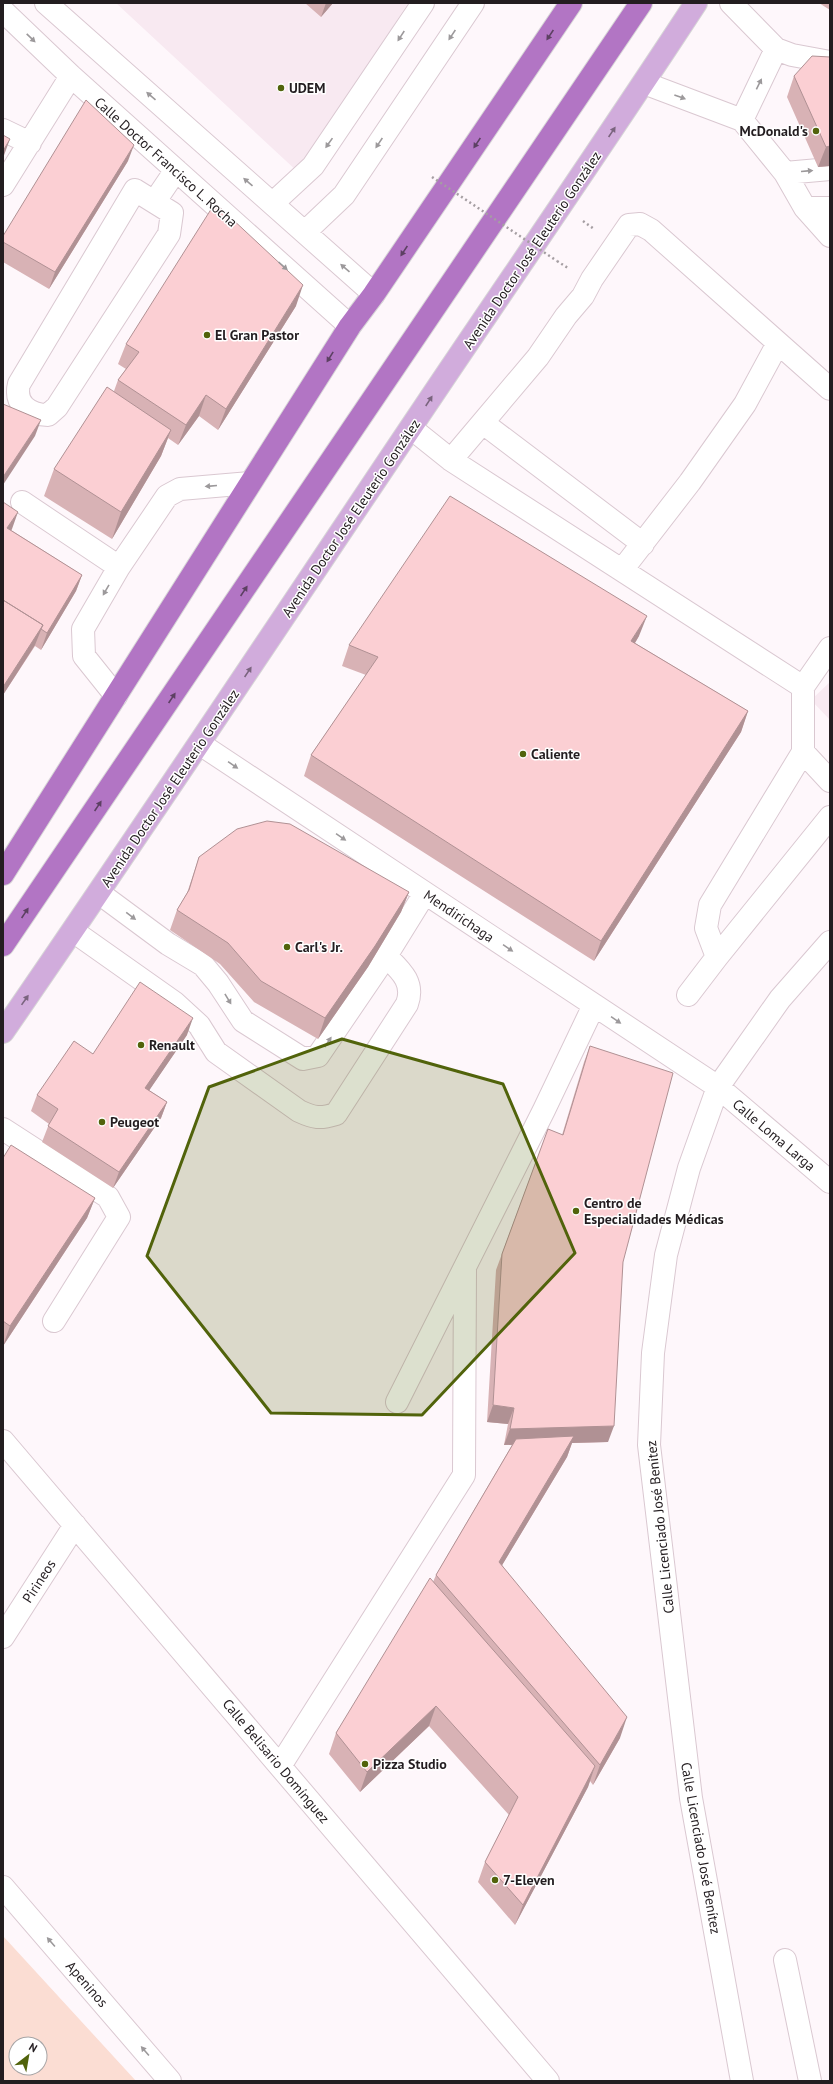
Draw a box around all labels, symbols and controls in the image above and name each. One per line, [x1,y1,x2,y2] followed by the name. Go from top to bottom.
[397,30,405,41] one-way arrow
[448,30,455,41] one-way arrow
[546,30,553,41] one-way arrow
[26,33,36,43] one-way arrow
[289,79,325,97] place label: UDEM
[756,79,762,90] one-way arrow
[276,83,286,93] marker: UDEM
[145,91,156,100] one-way arrow
[91,93,241,231] street label: Calle Doctor Francisco L. Rocha
[675,94,687,100] one-way arrow
[739,122,808,140] place label: McDonald's
[811,126,821,136] marker: McDonald's
[608,127,616,137] one-way arrow
[325,138,333,149] one-way arrow
[375,138,383,149] one-way arrow
[473,138,481,148] one-way arrow
[459,148,605,352] street label: Avenida Doctor José Eleuterio González
[801,168,813,174] one-way arrow
[243,177,253,186] one-way arrow
[400,245,408,256] one-way arrow
[278,261,288,271] one-way arrow
[340,263,350,273] one-way arrow
[215,326,299,344] place label: El Gran Pastor
[202,330,212,340] marker: El Gran Pastor
[326,352,334,363] one-way arrow
[425,396,433,406] one-way arrow
[278,416,424,620] street label: Avenida Doctor José Eleuterio González
[205,483,217,490] one-way arrow
[103,584,110,596] one-way arrow
[240,585,248,596] one-way arrow
[244,667,252,678] one-way arrow
[97,686,243,890] street label: Avenida Doctor José Eleuterio González
[168,693,176,704] one-way arrow
[531,745,580,763] place label: Caliente
[518,749,528,759] marker: Caliente
[227,762,239,769] one-way arrow
[94,801,102,811] one-way arrow
[336,833,346,841] one-way arrow
[420,886,498,946] street label: Mendirichaga
[21,908,29,918] one-way arrow
[125,912,136,920] one-way arrow
[295,938,343,956] place label: Carl's Jr.
[282,942,292,952] marker: Carl's Jr.
[503,944,513,952] one-way arrow
[224,993,231,1005] one-way arrow
[21,995,29,1005] one-way arrow
[611,1016,621,1024] one-way arrow
[149,1036,195,1054] place label: Renault
[324,1037,332,1047] one-way arrow
[136,1040,146,1050] marker: Renault
[729,1095,819,1175] street label: Calle Loma Larga
[110,1113,159,1131] place label: Peugeot
[97,1117,107,1127] marker: Peugeot
[584,1194,724,1228] place label: Centro de Especialidades Médicas
[571,1206,581,1216] marker: Centro de Especialidades Médicas
[642,1439,678,1615] street label: Calle Licenciado José Benítez
[18,1556,60,1606] street label: Pirineos
[219,1695,333,1827] street label: Calle Belisario Domínguez
[373,1755,447,1773] place label: Pizza Studio
[360,1759,370,1769] marker: Pizza Studio
[677,1761,725,1935] street label: Calle Licenciado José Benítez
[503,1871,555,1889] place label: 7-Eleven
[490,1875,500,1885] marker: 7-Eleven
[46,1937,55,1948] one-way arrow
[62,1957,112,2011] street label: Apeninos
[8,2036,48,2076] north arrow
[26,2040,40,2055] text: N
[140,2046,149,2057] one-way arrow

